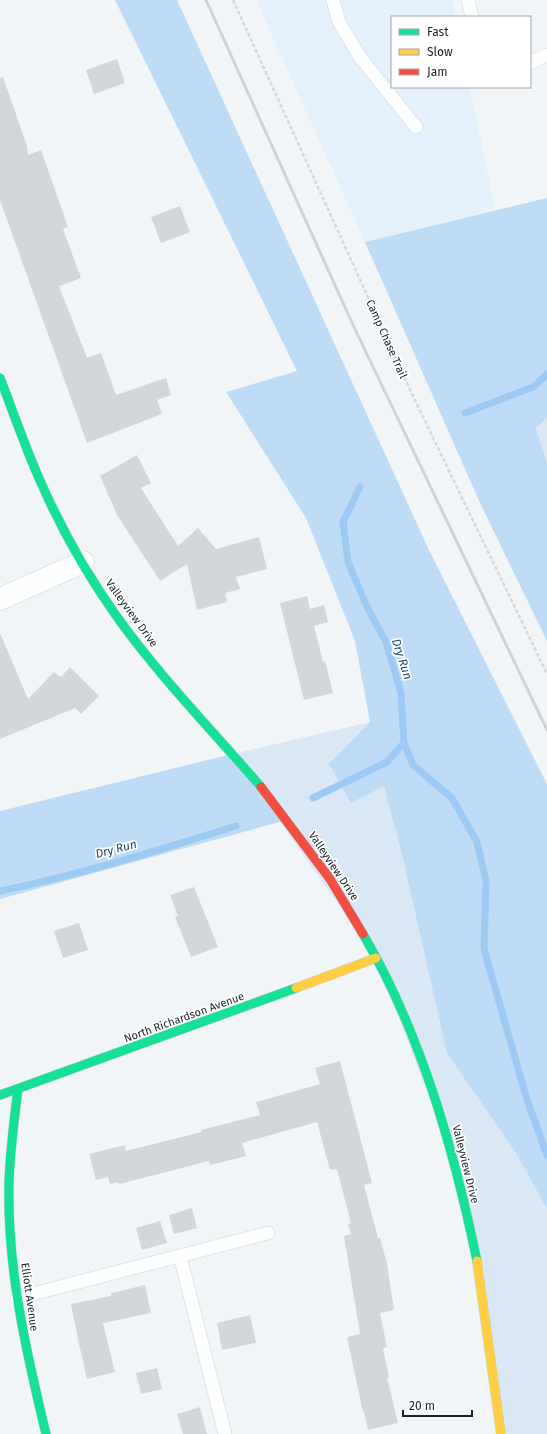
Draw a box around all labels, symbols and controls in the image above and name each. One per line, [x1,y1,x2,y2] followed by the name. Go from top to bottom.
[391,16,531,88] legend
[427,25,449,39] text: Fast
[427,45,453,59] text: Slow
[427,65,447,79] text: Jam
[363,298,410,381] street label: Camp Chase Trail
[103,577,160,650] street label: Valleyview Drive
[389,637,415,681] water label: Dry Run
[306,829,361,903] street label: Valleyview Drive
[94,837,138,861] water label: Dry Run
[122,990,246,1045] street label: North Richardson Avenue
[449,1124,482,1205] street label: Valleyview Drive
[18,1262,41,1332] street label: Elliott Avenue
[403,1392,472,1418] scale bar
[409,1399,435,1413] text: 20 m

